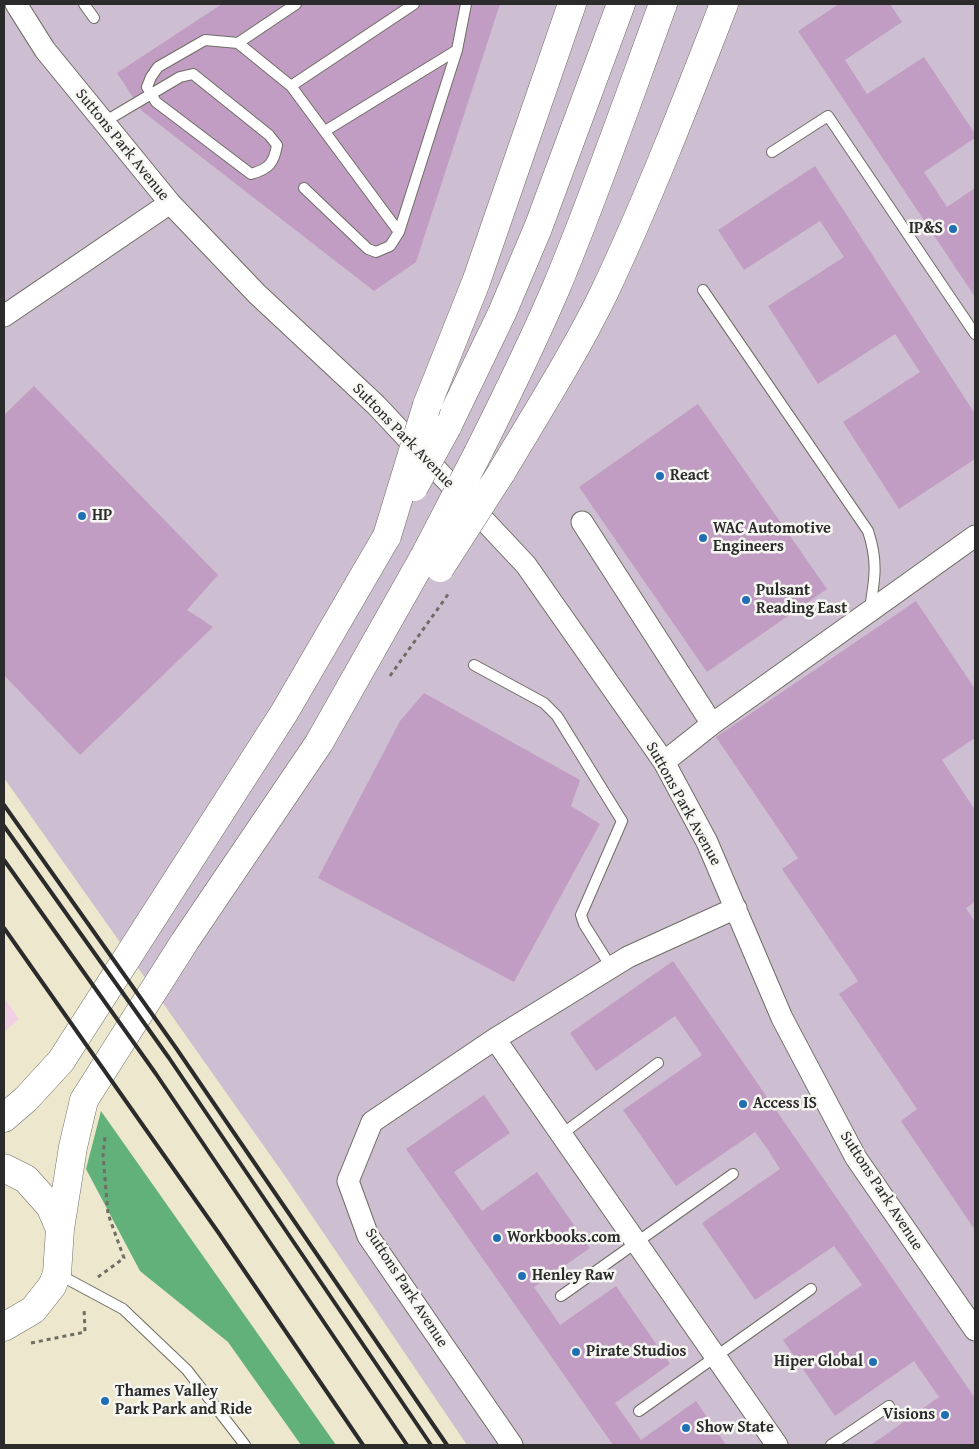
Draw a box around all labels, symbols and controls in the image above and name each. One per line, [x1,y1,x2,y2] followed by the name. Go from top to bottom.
[71,85,173,205] street label: Suttons Park Avenue
[909,219,943,239] place label: IP&S
[947,223,959,235] marker: IP&S
[348,380,458,492] street label: Suttons Park Avenue
[670,466,709,486] place label: React
[654,470,666,482] marker: React
[92,506,112,526] place label: HP
[76,510,88,522] marker: HP
[713,519,831,557] place label: WAC Automotive Engineers
[697,532,709,544] marker: WAC Automotive Engineers
[756,581,847,619] place label: Pulsant Reading East
[740,594,752,606] marker: Pulsant Reading East
[641,739,725,869] street label: Suttons Park Avenue
[753,1094,817,1114] place label: Access IS
[737,1098,749,1110] marker: Access IS
[835,1128,927,1254] street label: Suttons Park Avenue
[360,1225,452,1351] street label: Suttons Park Avenue
[507,1228,621,1248] place label: Workbooks.com
[491,1232,503,1244] marker: Workbooks.com
[532,1266,614,1286] place label: Henley Raw
[516,1270,528,1282] marker: Henley Raw
[586,1342,686,1362] place label: Pirate Studios
[570,1346,582,1358] marker: Pirate Studios
[774,1352,863,1372] place label: Hiper Global
[867,1356,879,1368] marker: Hiper Global
[115,1382,252,1420] place label: Thames Valley Park Park and Ride
[99,1395,111,1407] marker: Thames Valley Park Park and Ride
[883,1405,935,1425] place label: Visions
[939,1409,951,1421] marker: Visions
[696,1418,774,1438] place label: Show State
[680,1422,692,1434] marker: Show State

